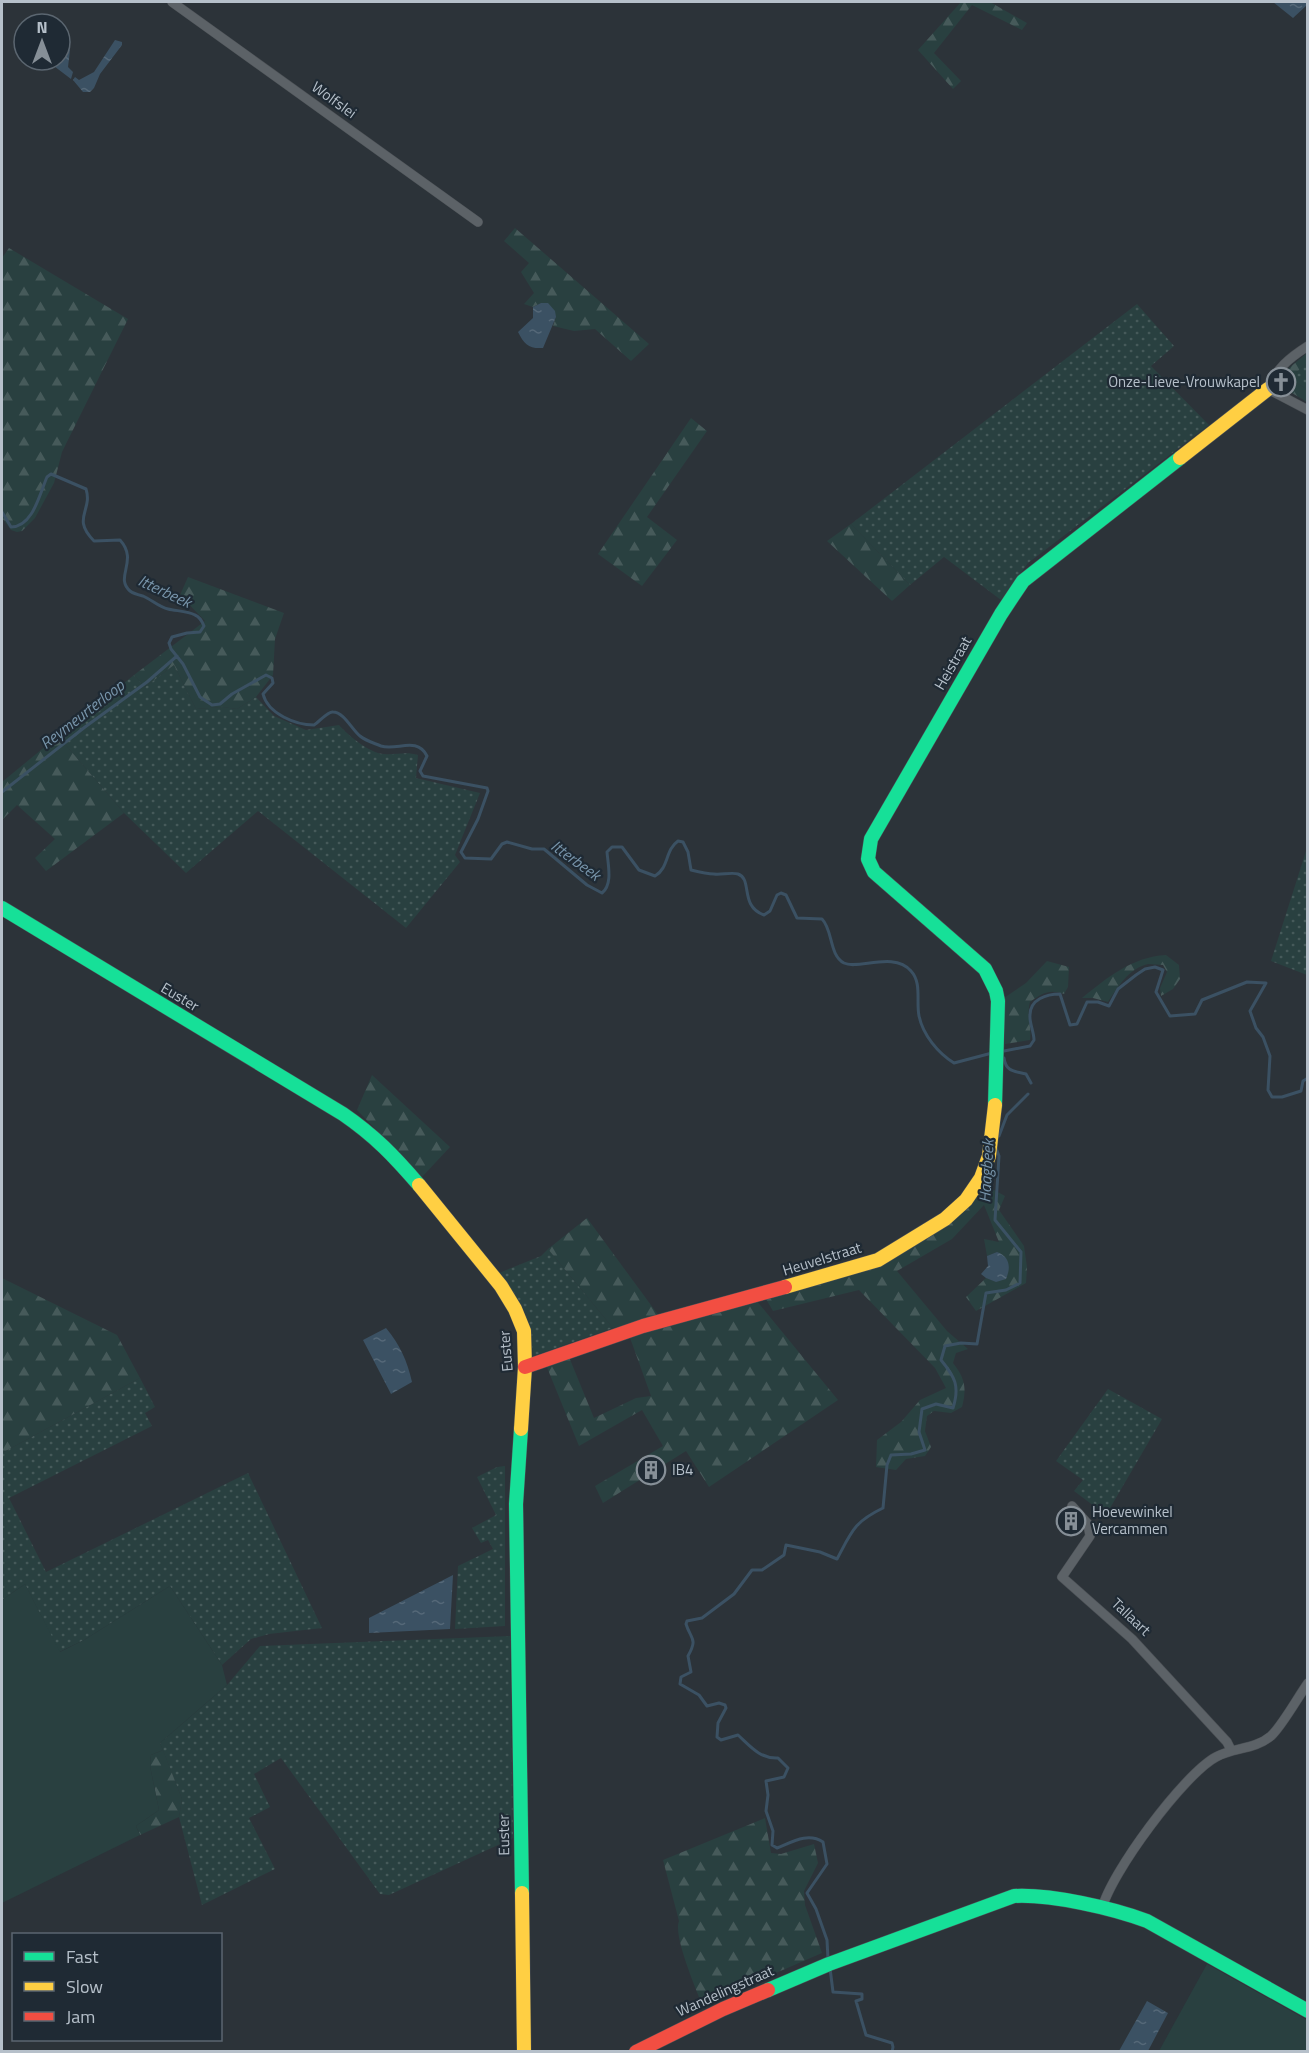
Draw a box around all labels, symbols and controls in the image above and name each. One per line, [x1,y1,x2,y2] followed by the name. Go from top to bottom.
[12,12,72,72] north arrow
[36,15,48,39] text: N
[307,75,362,124] street label: Wolfslei
[1265,366,1297,398] church icon: Onze-Lieve-Vrouwkapel
[1108,370,1260,393] place label: Onze-Lieve-Vrouwkapel
[134,568,197,615] water label: Itterbeek
[928,631,978,694] street label: Heistraat
[35,673,130,755] water label: Reymeurterloop
[546,834,607,887] water label: Itterbeek
[157,976,204,1017] street label: Euster
[972,1137,1000,1203] water label: Haagbeek
[780,1235,865,1281] street label: Heuvelstraat
[492,1330,519,1373] street label: Euster
[635,1454,667,1486] building icon: IB4
[672,1458,693,1481] place label: IB4
[1092,1500,1173,1540] place label: Hoevewinkel Vercammen
[1055,1505,1087,1537] building icon: Hoevewinkel Vercammen
[1106,1592,1157,1641] street label: Tallaart
[492,1814,515,1856] street label: Euster
[12,1933,222,2041] legend
[66,1943,99,1970] text: Fast
[672,1959,778,2022] street label: Wandelingstraat
[66,1973,103,2000] text: Slow
[66,2003,95,2030] text: Jam

